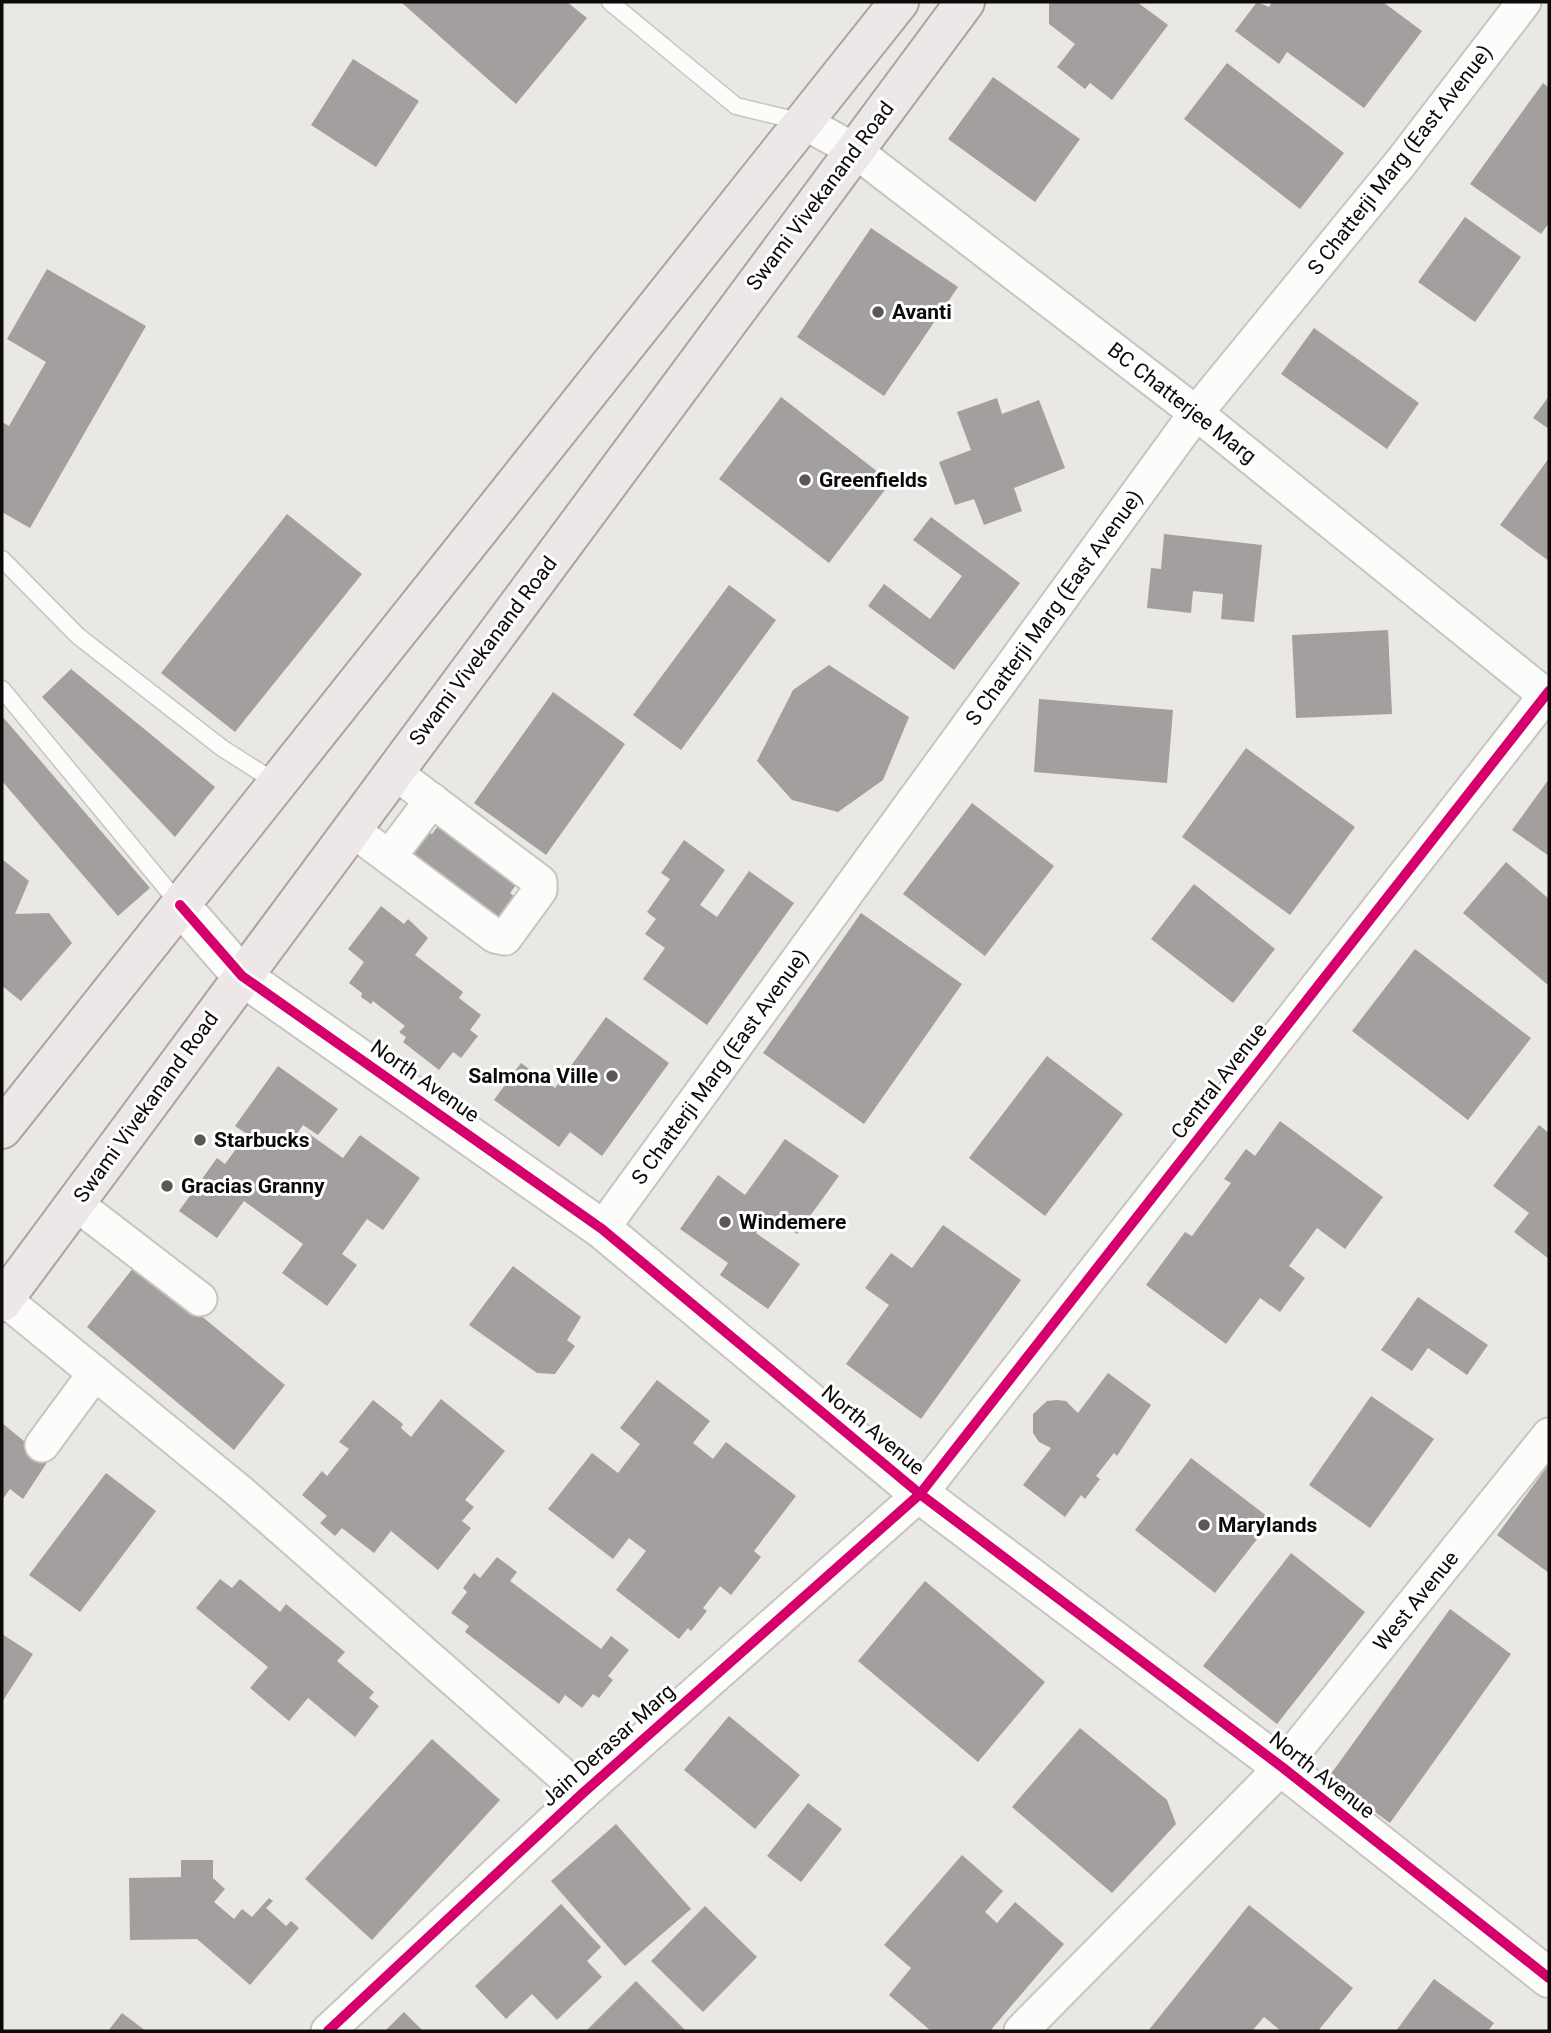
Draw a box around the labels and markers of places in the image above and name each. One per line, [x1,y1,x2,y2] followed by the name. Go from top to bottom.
[892,300,952,324] place label: Avanti
[870,304,886,320] marker: Avanti
[819,468,928,492] place label: Greenfields
[797,472,813,488] marker: Greenfields
[468,1064,598,1088] place label: Salmona Ville
[604,1068,620,1084] marker: Salmona Ville
[214,1128,310,1152] place label: Starbucks
[192,1132,208,1148] marker: Starbucks
[181,1174,325,1198] place label: Gracias Granny
[159,1178,175,1194] marker: Gracias Granny
[739,1210,846,1234] place label: Windemere
[717,1214,733,1230] marker: Windemere
[1218,1513,1317,1537] place label: Marylands
[1196,1517,1212,1533] marker: Marylands

